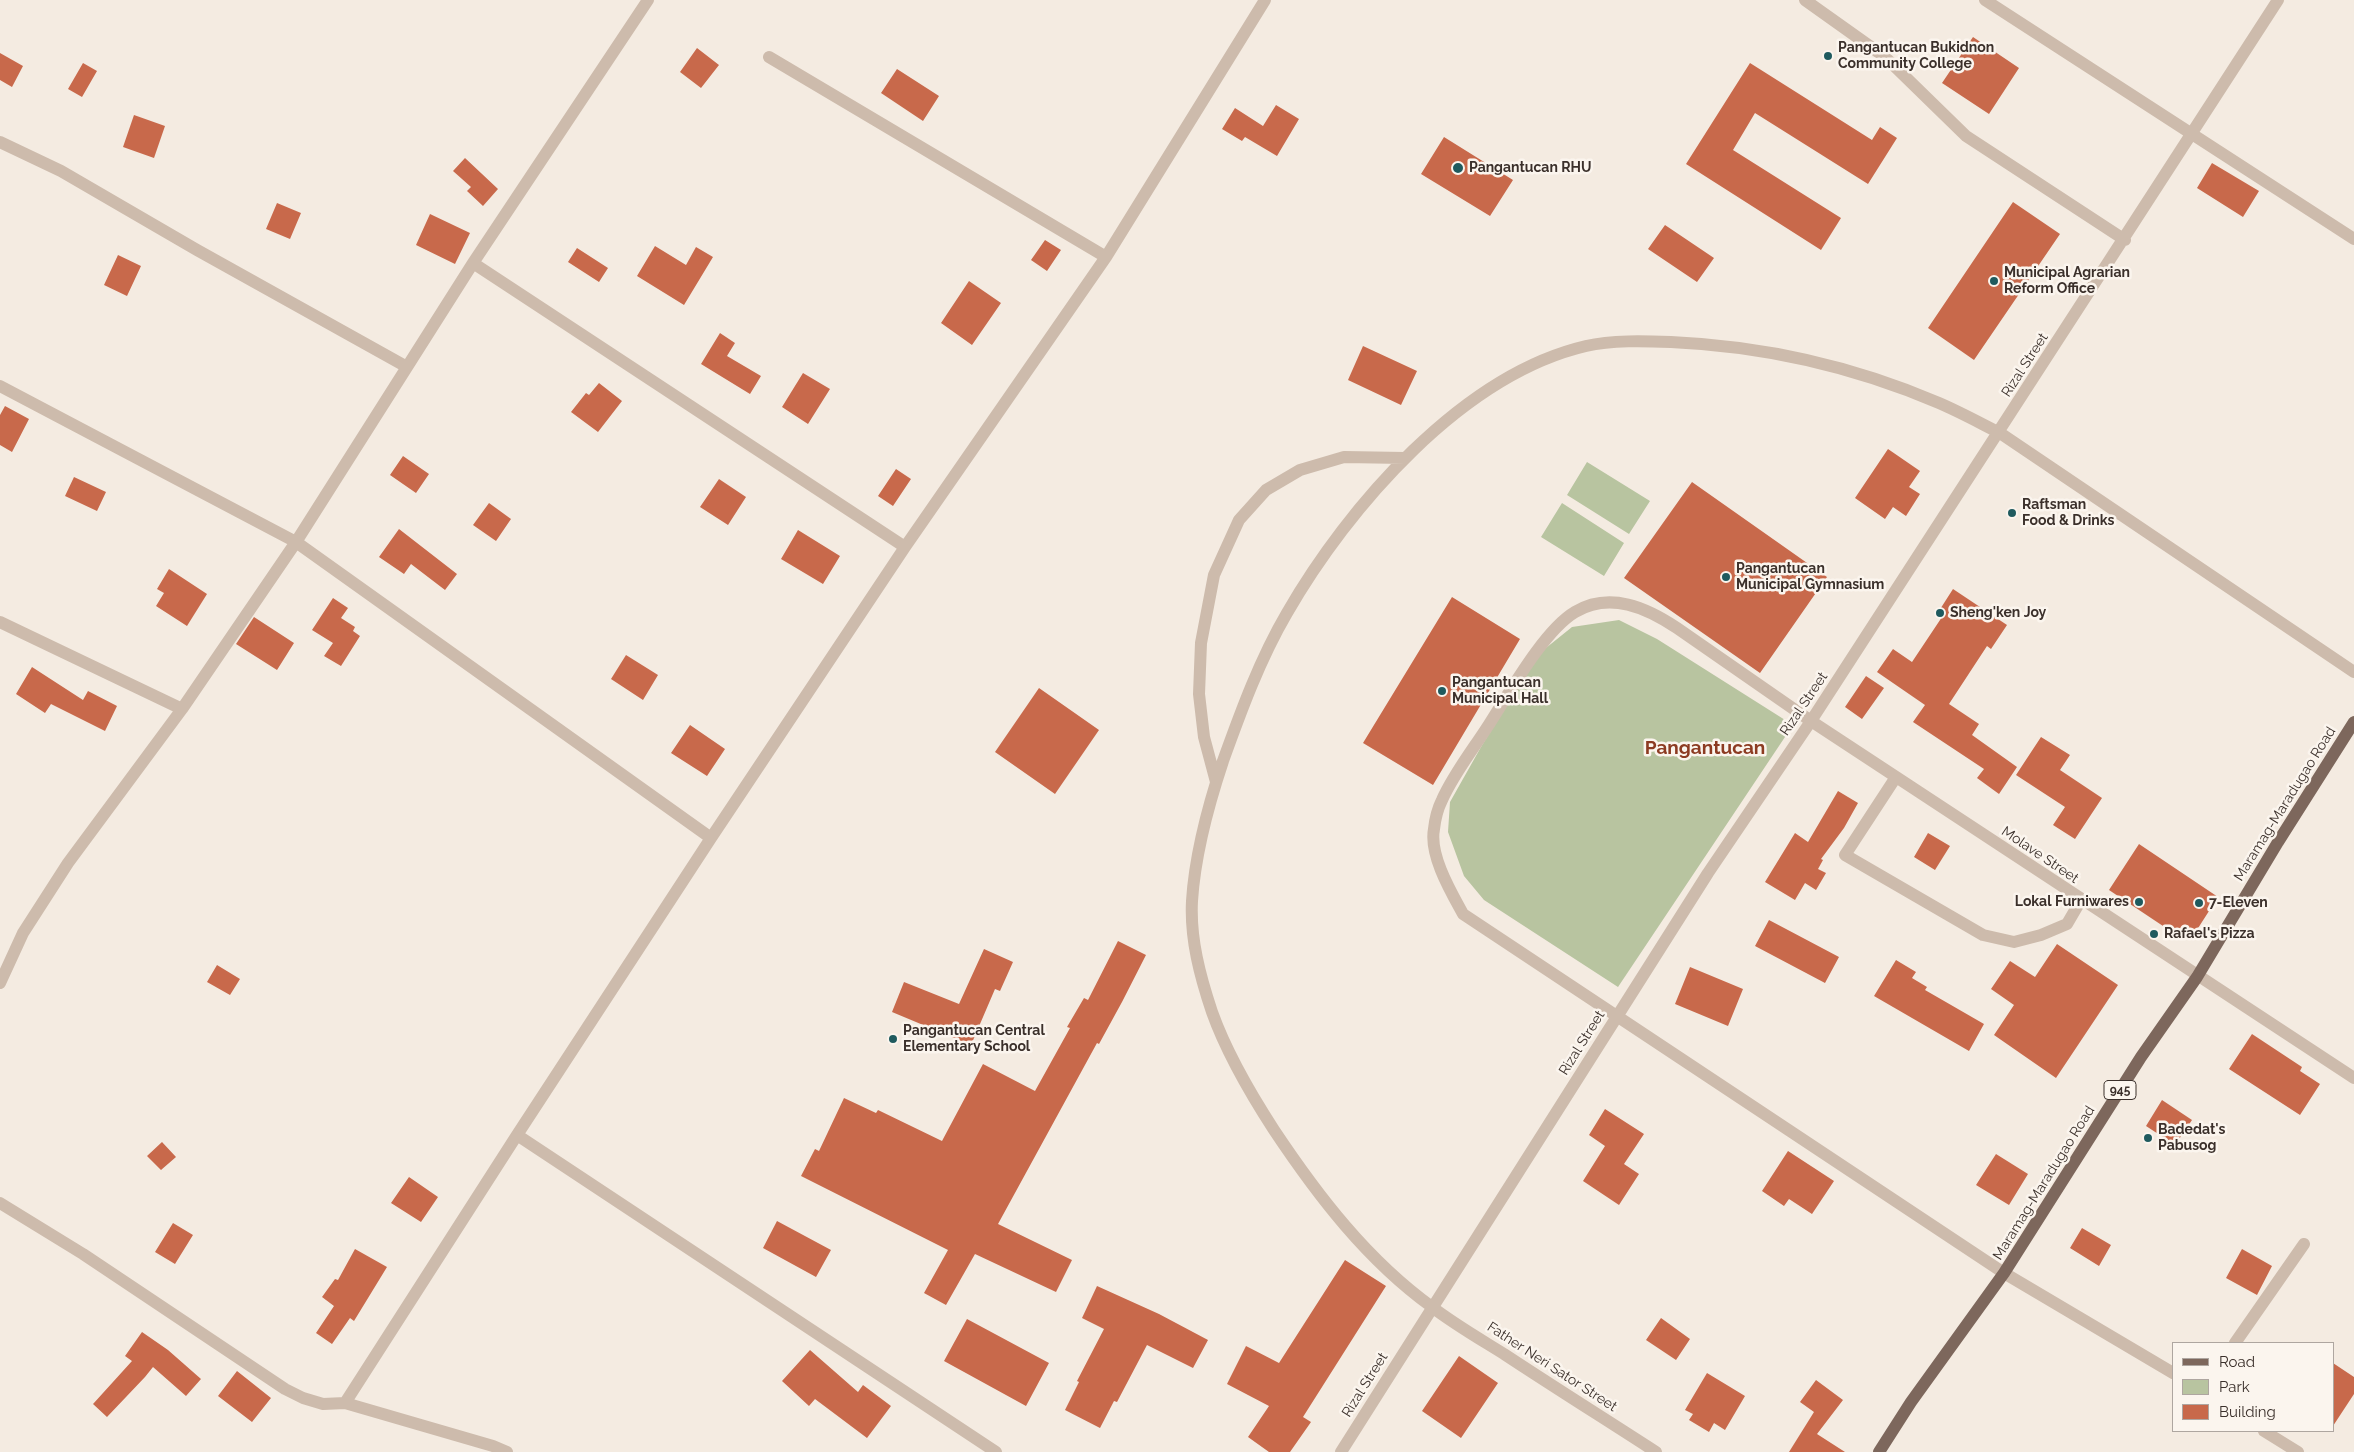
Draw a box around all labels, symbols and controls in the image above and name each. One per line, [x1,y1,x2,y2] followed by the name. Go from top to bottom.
[1838,40,1994,72] place label: Pangantucan Bukidnon Community College
[1822,50,1834,62] marker: Pangantucan Bukidnon Community College
[1469,160,1591,176] place label: Pangantucan RHU
[1451,161,1465,175] marker: Pangantucan RHU
[2004,265,2130,298] place label: Municipal Agrarian Reform Office
[1988,275,2000,287] marker: Municipal Agrarian Reform Office
[1998,330,2052,400] street label: Rizal Street
[2022,497,2114,530] place label: Raftsman Food & Drinks
[2006,507,2018,519] marker: Raftsman Food & Drinks
[1736,561,1884,594] place label: Pangantucan Municipal Gymnasium
[1720,571,1732,583] marker: Pangantucan Municipal Gymnasium
[1950,605,2046,621] place label: Sheng'ken Joy
[1934,607,1946,619] marker: Sheng'ken Joy
[1777,669,1831,739] street label: Rizal Street
[1452,675,1548,708] place label: Pangantucan Municipal Hall
[1436,685,1448,697] marker: Pangantucan Municipal Hall
[2231,724,2339,884] street label: Maramag-Maradugao Road
[1645,737,1765,759] district label: Pangantucan
[1998,823,2082,887] street label: Molave Street
[2015,894,2129,910] place label: Lokal Furniwares
[2209,895,2268,911] place label: 7-Eleven
[2133,896,2145,908] marker: Lokal Furniwares
[2193,897,2205,909] marker: 7-Eleven
[2164,926,2254,942] place label: Rafael's Pizza
[2148,928,2160,940] marker: Rafael's Pizza
[1556,1008,1608,1078] street label: Rizal Street
[903,1023,1045,1056] place label: Pangantucan Central Elementary School
[887,1033,899,1045] marker: Pangantucan Central Elementary School
[2104,1080,2136,1100] road number: 945
[1990,1103,2098,1263] street label: Maramag-Maradugao Road
[2158,1122,2225,1154] place label: Badedat's Pabusog
[2142,1132,2154,1144] marker: Badedat's Pabusog
[1484,1319,1620,1415] street label: Father Neri Sator Street
[2172,1342,2334,1432] legend
[1339,1350,1391,1420] street label: Rizal Street
[2219,1353,2255,1371] text: Road
[2219,1378,2250,1396] text: Park
[2219,1403,2276,1421] text: Building

